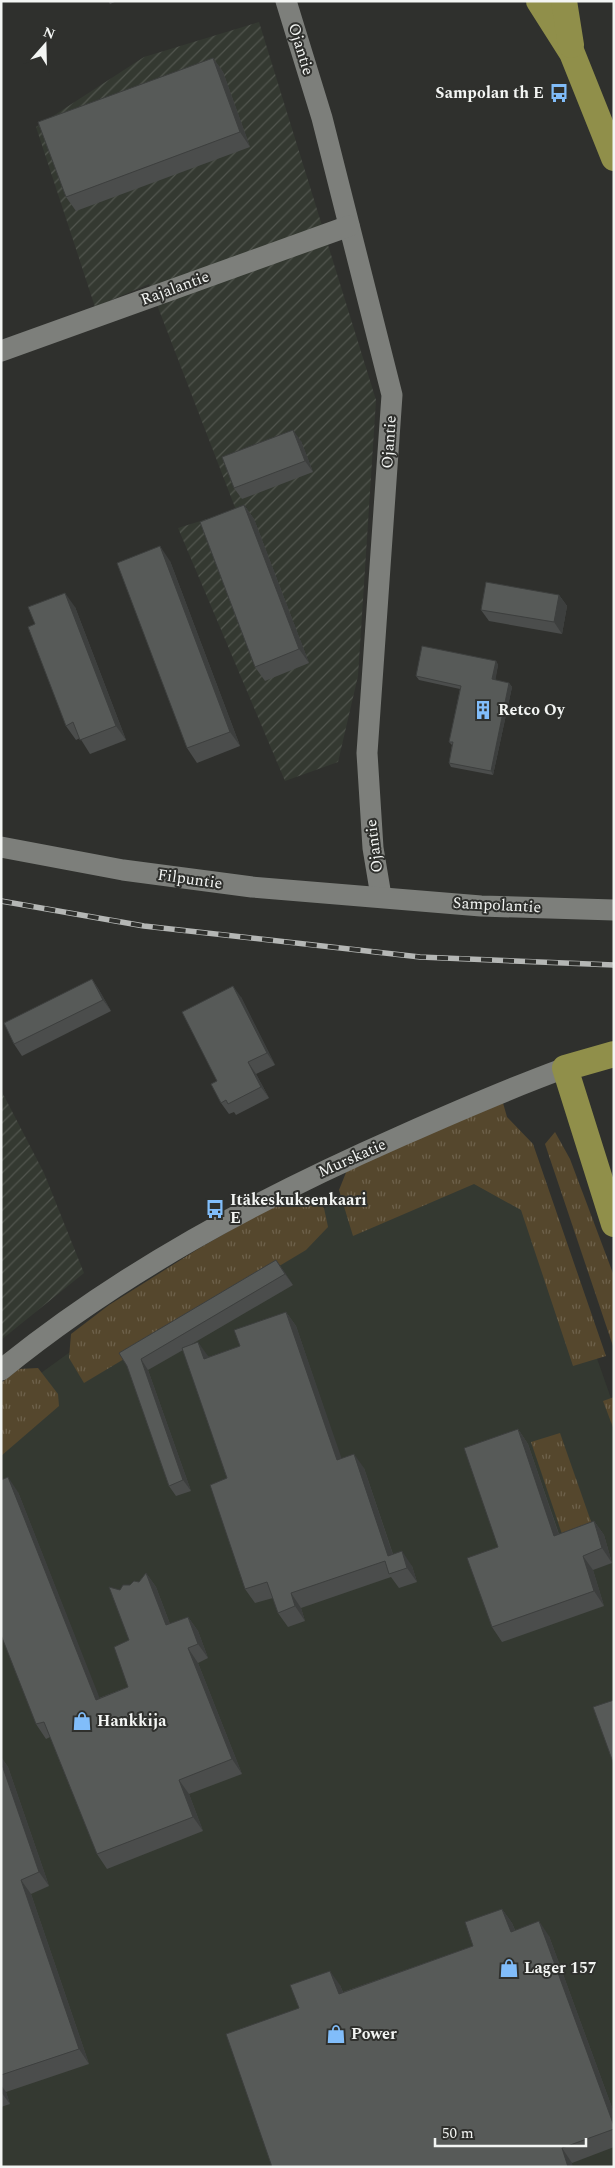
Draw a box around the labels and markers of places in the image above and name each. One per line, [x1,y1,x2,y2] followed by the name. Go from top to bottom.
[435,81,544,105] place label: Sampolan th E
[548,82,570,104] bus stop icon: Sampolan th E
[498,698,566,722] place label: Retco Oy
[472,699,494,721] building icon: Retco Oy
[230,1188,367,1230] place label: Itäkeskuksenkaari E
[204,1198,226,1220] bus stop icon: Itäkeskuksenkaari E
[97,1709,167,1733] place label: Hankkija
[71,1710,93,1732] shop icon: Hankkija
[524,1956,597,1980] place label: Lager 157
[498,1957,520,1979] shop icon: Lager 157
[351,2022,397,2046] place label: Power
[325,2023,347,2045] shop icon: Power

